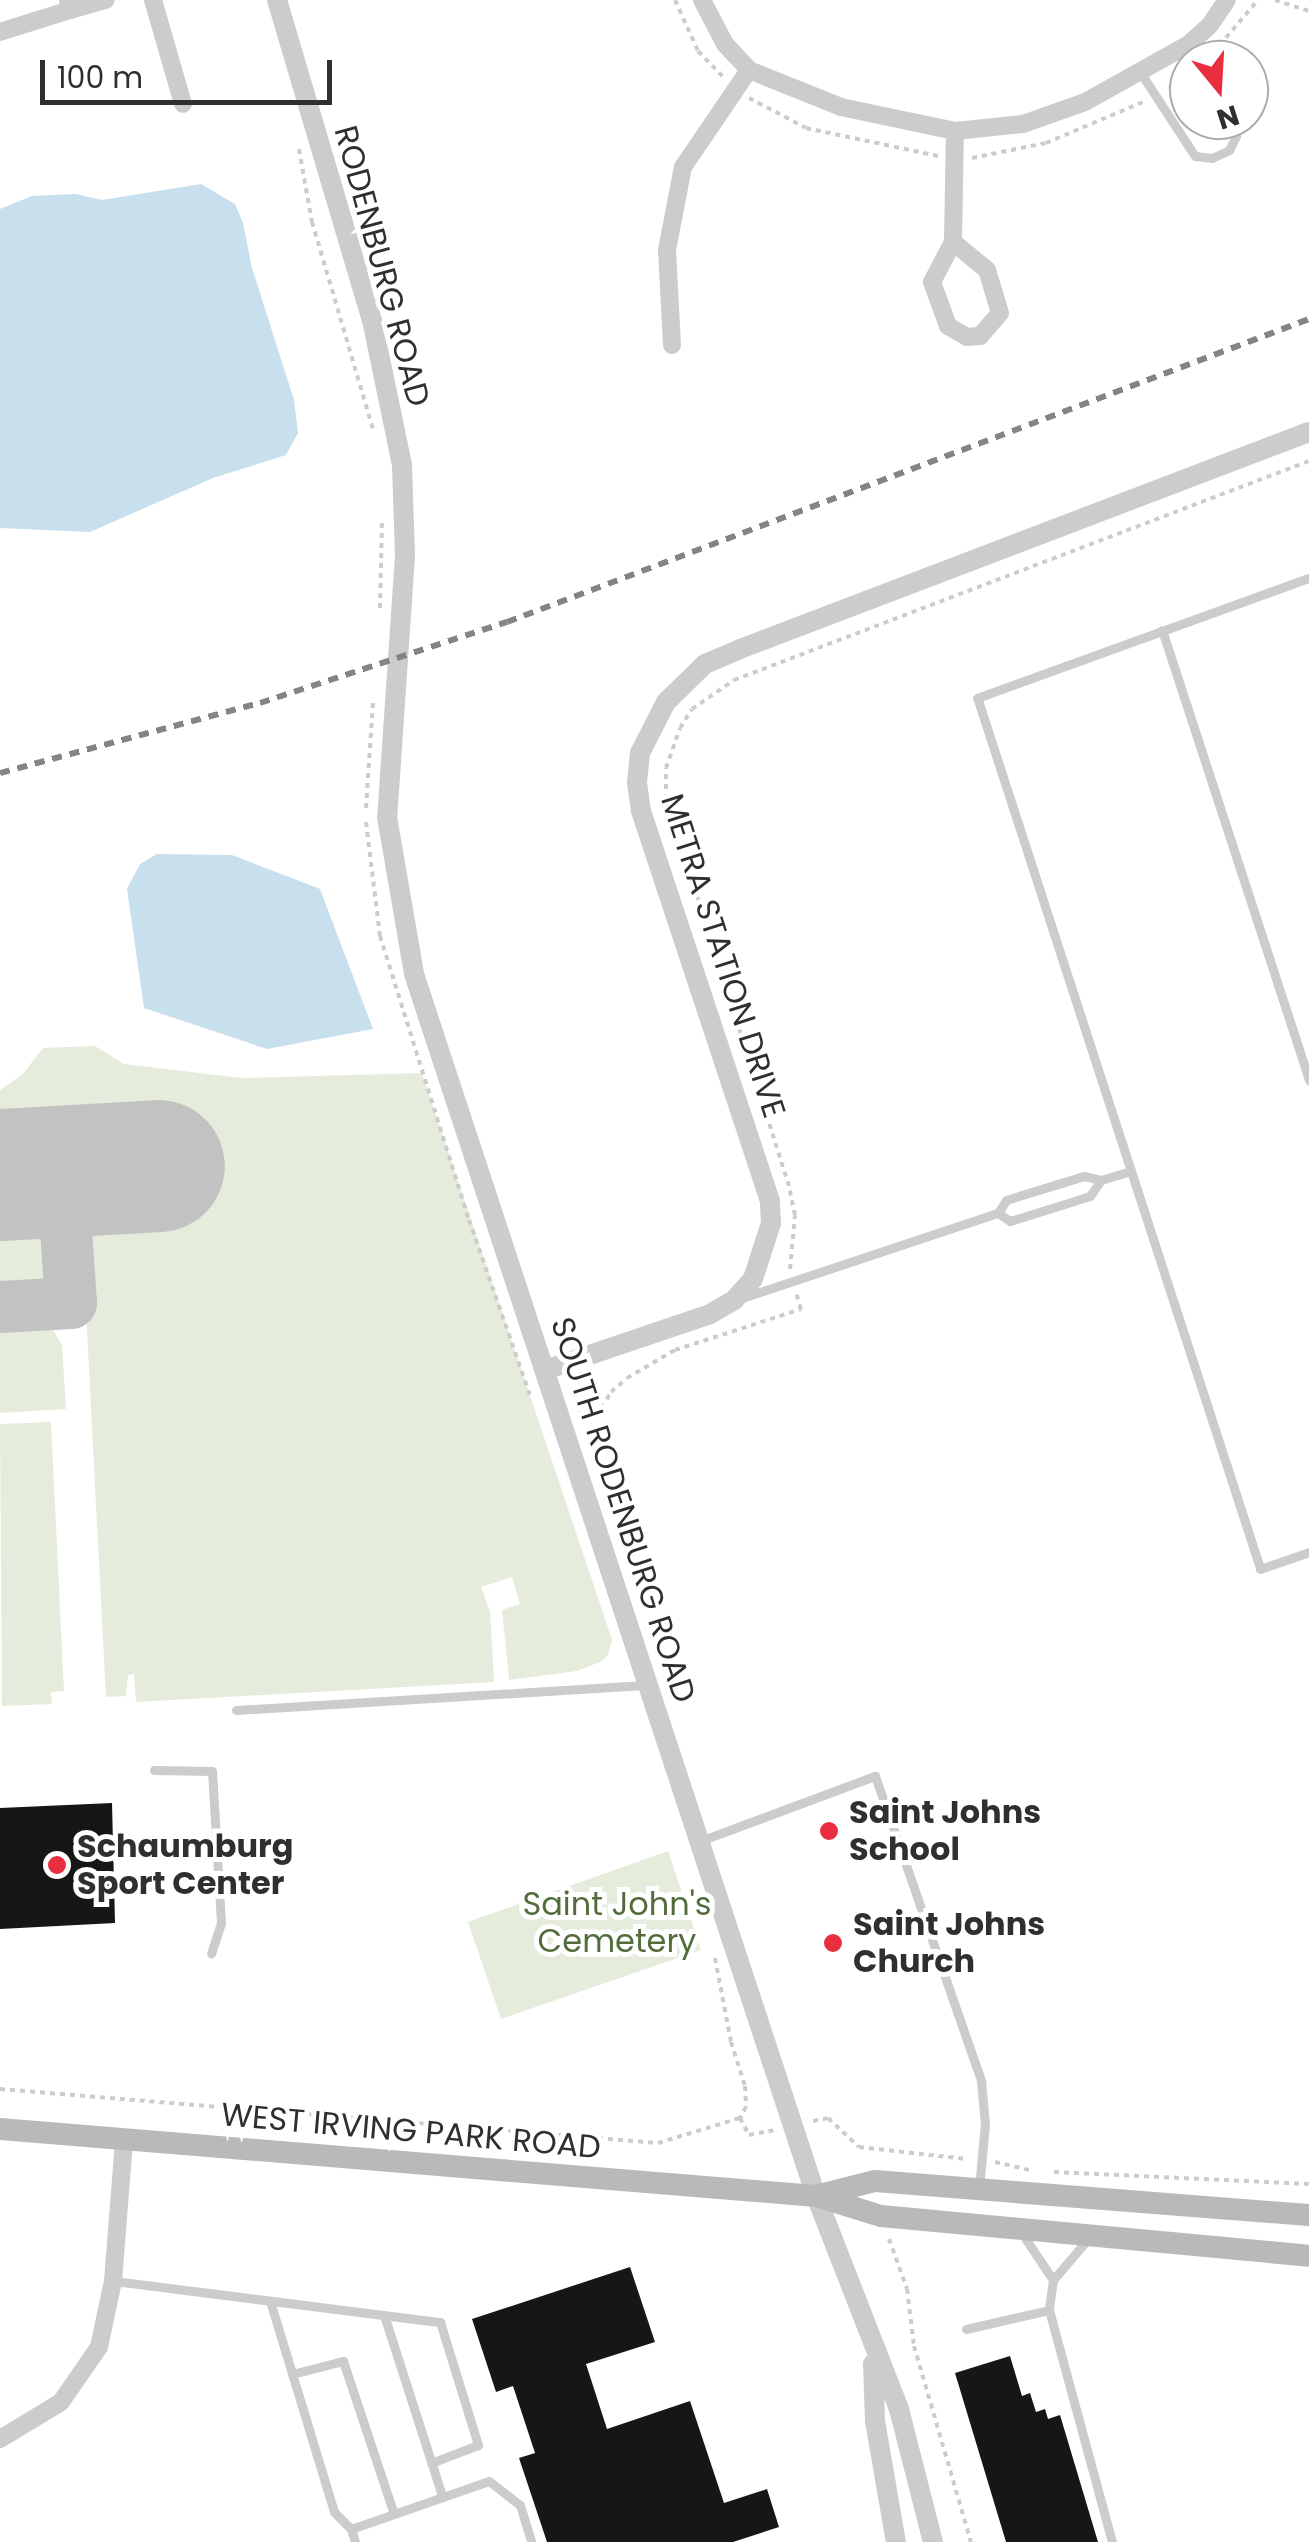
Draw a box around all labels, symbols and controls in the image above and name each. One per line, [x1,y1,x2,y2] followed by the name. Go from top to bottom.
[45,40,338,102] scale bar
[1169,40,1269,140] north arrow
[57,56,143,99] text: 100 m
[1212,95,1244,139] text: N
[326,121,438,411] street label: RODENBURG ROAD
[653,789,793,1123] street label: METRA STATION DRIVE
[543,1313,703,1707] street label: SOUTH RODENBURG ROAD
[849,1794,1041,1869] place label: Saint Johns School
[818,1820,840,1842] marker: Saint Johns School
[77,1828,294,1903] place label: Schaumburg Sport Center
[46,1854,68,1876] marker: Schaumburg Sport Center
[522,1886,712,1961] park label: Saint John's Cemetery
[853,1906,1045,1981] place label: Saint Johns Church
[822,1932,844,1954] marker: Saint Johns Church
[219,2095,603,2167] street label: WEST IRVING PARK ROAD

